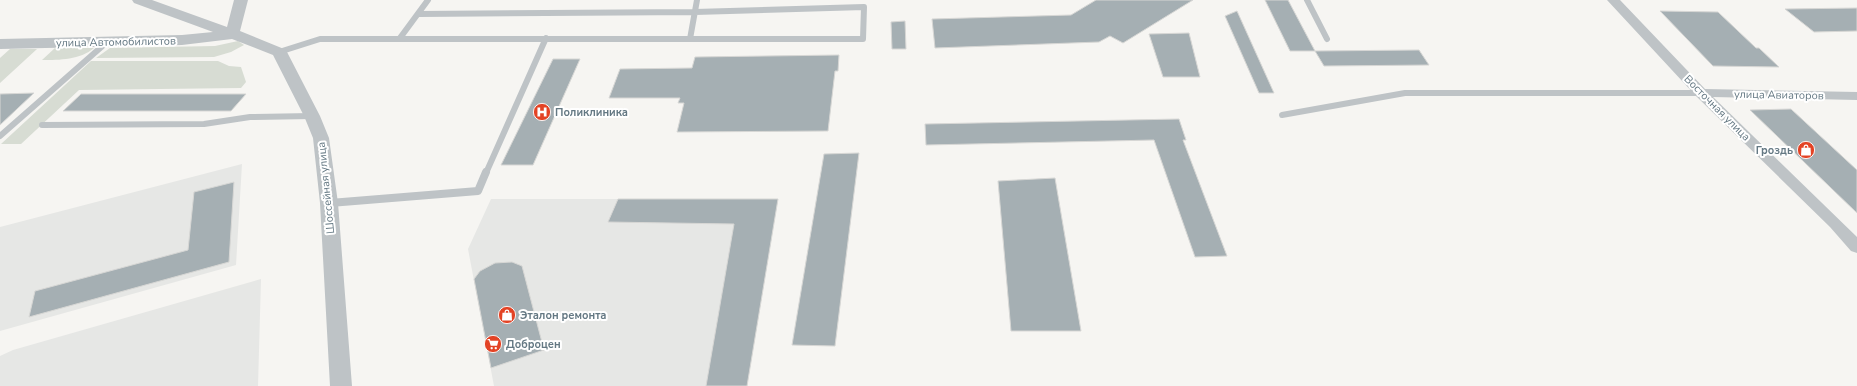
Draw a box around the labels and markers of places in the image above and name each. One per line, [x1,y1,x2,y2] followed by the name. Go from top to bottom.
[532,102,552,122] hospital icon: Поликлиника
[555,105,628,120] place label: Поликлиника
[1796,140,1816,160] shop icon: Гроздь
[1756,143,1793,158] place label: Гроздь
[497,305,517,325] shop icon: Эталон ремонта
[520,308,607,323] place label: Эталон ремонта
[483,334,503,354] supermarket icon: Доброцен
[506,337,561,352] place label: Доброцен

